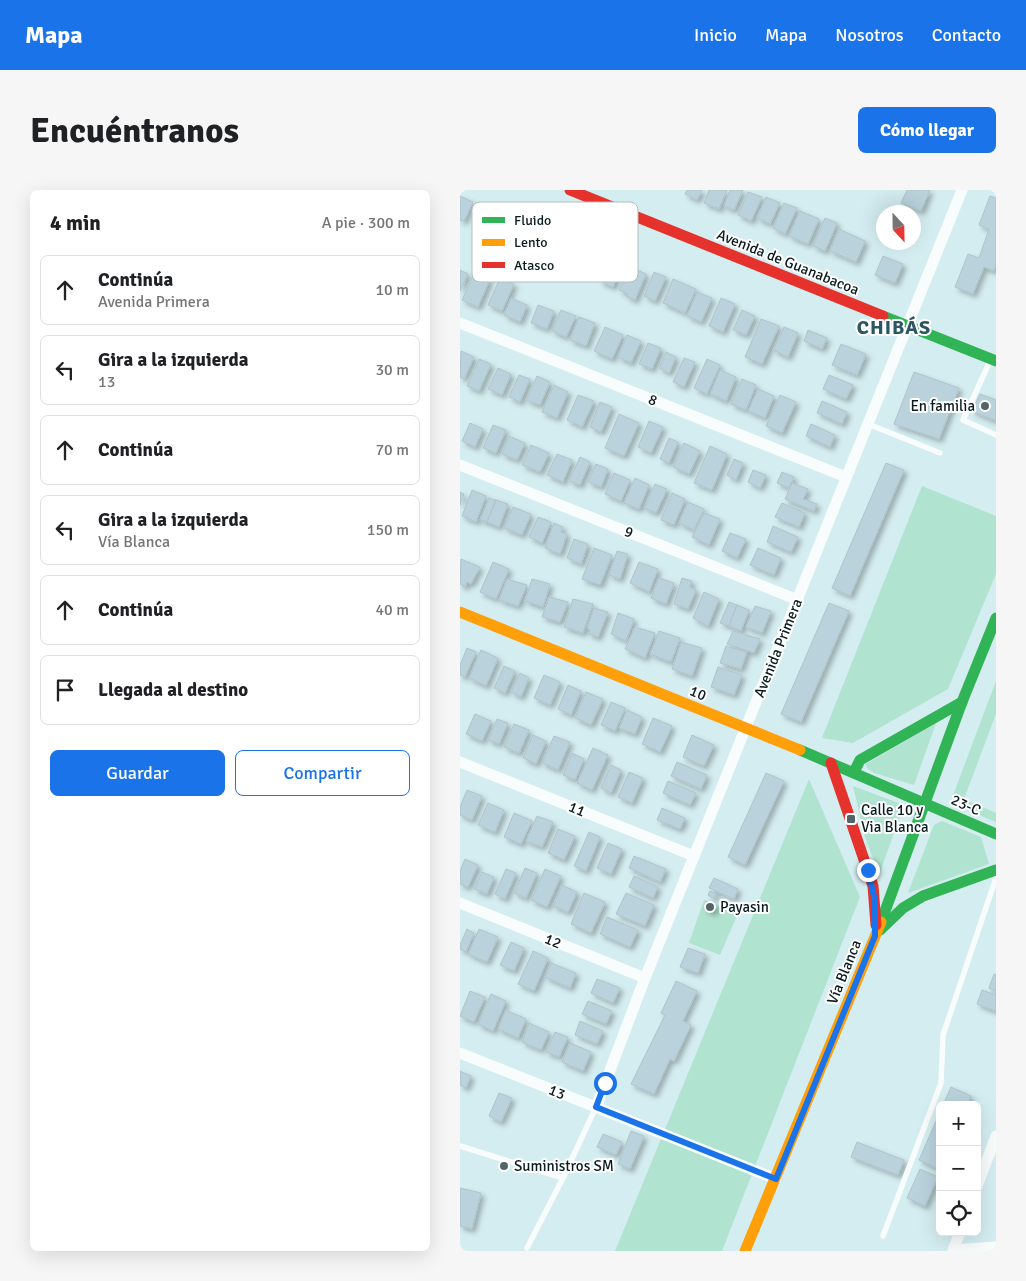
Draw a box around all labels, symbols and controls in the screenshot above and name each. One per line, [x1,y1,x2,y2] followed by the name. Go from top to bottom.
[25,20,83,50] text: Mapa
[694,24,737,46] text: Inicio
[765,24,807,46] text: Mapa
[835,24,904,46] text: Nosotros
[932,24,1001,46] text: Contacto
[858,107,996,153] button: Cómo llegar
[30,109,239,152] text: Encuéntranos
[472,202,638,282] legend
[876,205,921,250] north arrow
[50,210,101,236] text: 4 min
[514,212,551,229] text: Fluido
[322,213,410,233] text: A pie · 300 m
[714,225,862,299] street label: Avenida de Guanabacoa
[514,234,548,251] text: Lento
[514,257,554,274] text: Atasco
[98,268,173,292] text: Continúa
[51,276,79,304] icon: ahead
[375,280,409,300] text: 10 m
[98,292,210,312] text: Avenida Primera
[857,315,931,340] district label: CHIBÁS
[98,348,248,372] text: Gira a la izquierda
[51,356,79,384] icon: left
[375,360,409,380] text: 30 m
[98,372,115,392] text: 13
[646,390,660,410] street label: 8
[910,397,975,415] place label: En familia
[979,400,991,412] marker: En familia
[51,436,79,464] icon: ahead
[98,438,173,462] text: Continúa
[375,440,409,460] text: 70 m
[98,508,248,532] text: Gira a la izquierda
[51,516,79,544] icon: left
[367,520,409,540] text: 150 m
[622,522,636,542] street label: 9
[98,532,170,552] text: Vía Blanca
[51,596,79,624] icon: ahead
[750,596,806,700] street label: Avenida Primera
[98,598,173,622] text: Continúa
[375,600,409,620] text: 40 m
[51,676,79,704] icon: arrive
[98,678,248,702] text: Llegada al destino
[687,682,709,704] street label: 10
[50,750,225,796] button: Guardar
[235,750,410,796] button: Compartir
[948,791,984,819] street label: 23-C
[566,798,588,820] street label: 11
[861,801,929,836] place label: Calle 10 y Via Blanca
[845,813,857,825] marker: Calle 10 y Via Blanca
[857,859,880,882] route end
[720,898,769,916] place label: Payasin
[704,901,716,913] marker: Payasin
[542,930,564,952] street label: 12
[823,937,865,1007] street label: Vía Blanca
[594,1072,617,1095] route start
[546,1081,568,1103] street label: 13
[936,1101,981,1236] map controls
[936,1101,981,1146] button: +
[936,1146,981,1191] button: −
[514,1157,614,1175] place label: Suministros SM
[498,1160,510,1172] marker: Suministros SM
[936,1191,981,1236] button: locate

